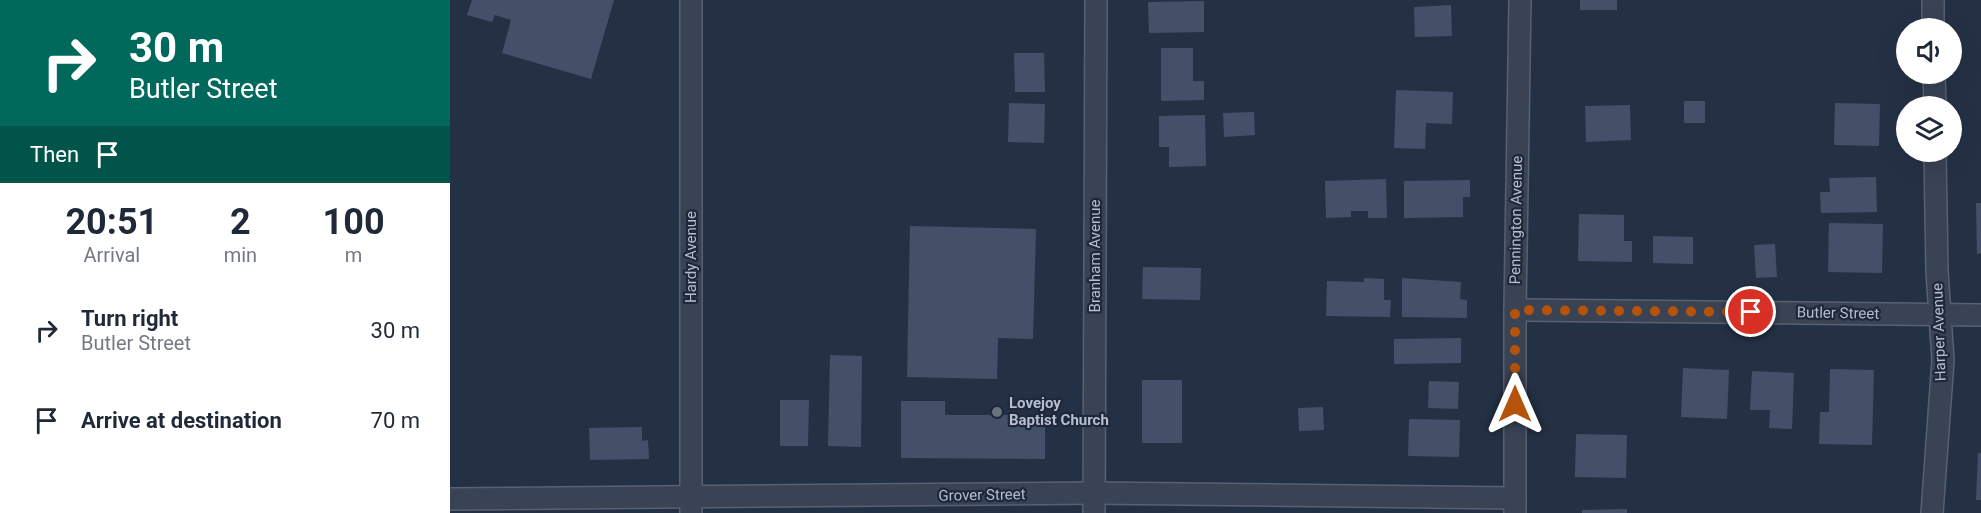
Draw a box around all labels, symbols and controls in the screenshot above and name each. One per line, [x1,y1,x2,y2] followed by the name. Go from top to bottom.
[1896,18,1962,162] map controls
[1896,18,1962,84] button: sound
[129,23,224,72] text: 30 m
[30,24,108,102] icon: right
[129,73,278,105] text: Butler Street
[1896,96,1962,162] button: layers
[91,138,124,171] icon: arrive
[30,142,79,167] text: Then
[1506,156,1526,284] street label: Pennington Avenue
[1086,199,1104,312] street label: Branham Avenue
[65,201,158,243] text: 20:51
[230,201,251,243] text: 2
[323,201,385,243] text: 100
[682,211,700,303] street label: Hardy Avenue
[83,243,140,267] text: Arrival
[224,243,257,267] text: min
[345,243,362,267] text: m
[1928,283,1950,381] street label: Harper Avenue
[1725,286,1776,337] pin
[1734,295,1767,328] icon: arrive
[1797,303,1879,323] street label: Butler Street
[81,306,178,331] text: Turn right
[30,314,63,347] icon: right
[371,318,420,343] text: 30 m
[81,331,191,355] text: Butler Street
[1483,372,1547,436] position arrow
[1009,394,1109,429] place label: Lovejoy Baptist Church
[30,404,63,437] icon: arrive
[990,405,1004,419] marker: Lovejoy Baptist Church
[81,408,282,433] text: Arrive at destination
[371,408,420,433] text: 70 m
[938,485,1026,505] street label: Grover Street

